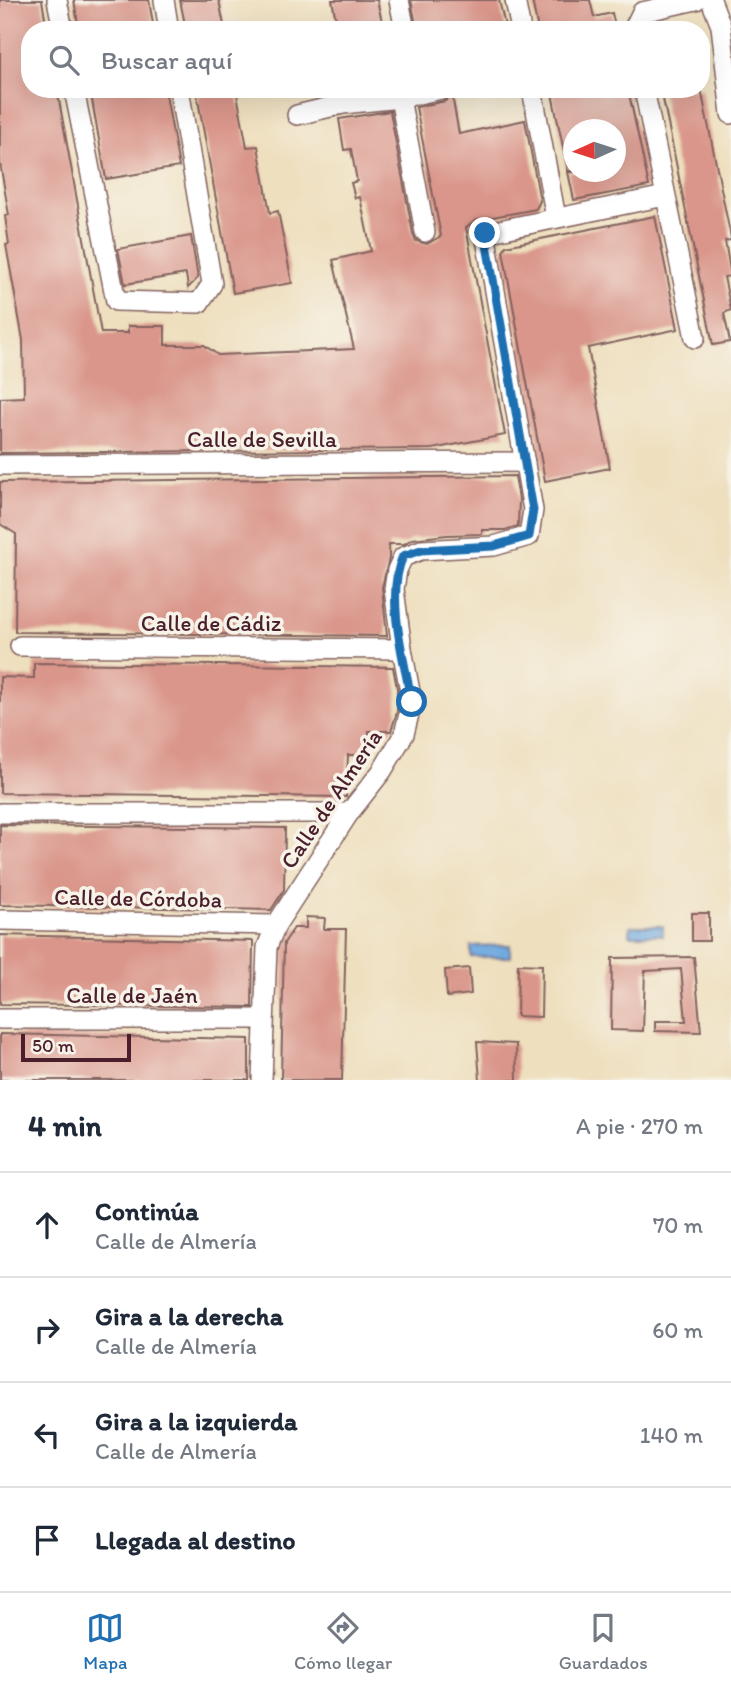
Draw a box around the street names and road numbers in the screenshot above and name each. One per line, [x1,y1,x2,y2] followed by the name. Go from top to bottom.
[187,425,337,453] street label: Calle de Sevilla
[141,609,282,637] street label: Calle de Cádiz
[274,724,388,874] street label: Calle de Almería
[54,883,222,913] street label: Calle de Córdoba
[66,981,198,1009] street label: Calle de Jaén

